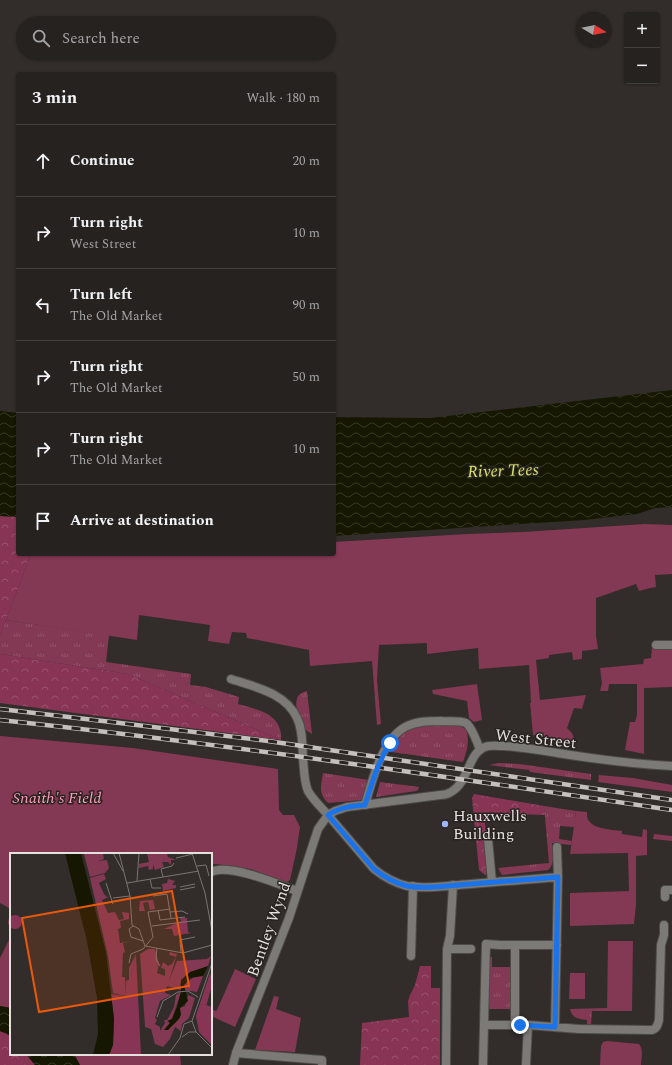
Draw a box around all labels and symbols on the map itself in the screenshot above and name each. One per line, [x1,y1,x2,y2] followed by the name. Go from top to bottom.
[576,12,612,48] north arrow
[467,457,539,485] water label: River Tees
[494,723,578,755] street label: West Street
[381,734,399,752] route start
[12,786,102,810] park label: Snaith's Field
[453,804,527,846] place label: Hauxwells Building
[440,819,450,829] marker: Hauxwells Building
[10,853,212,1055] inset map
[241,879,297,980] street label: Bentley Wynd
[511,1016,529,1034] route end

